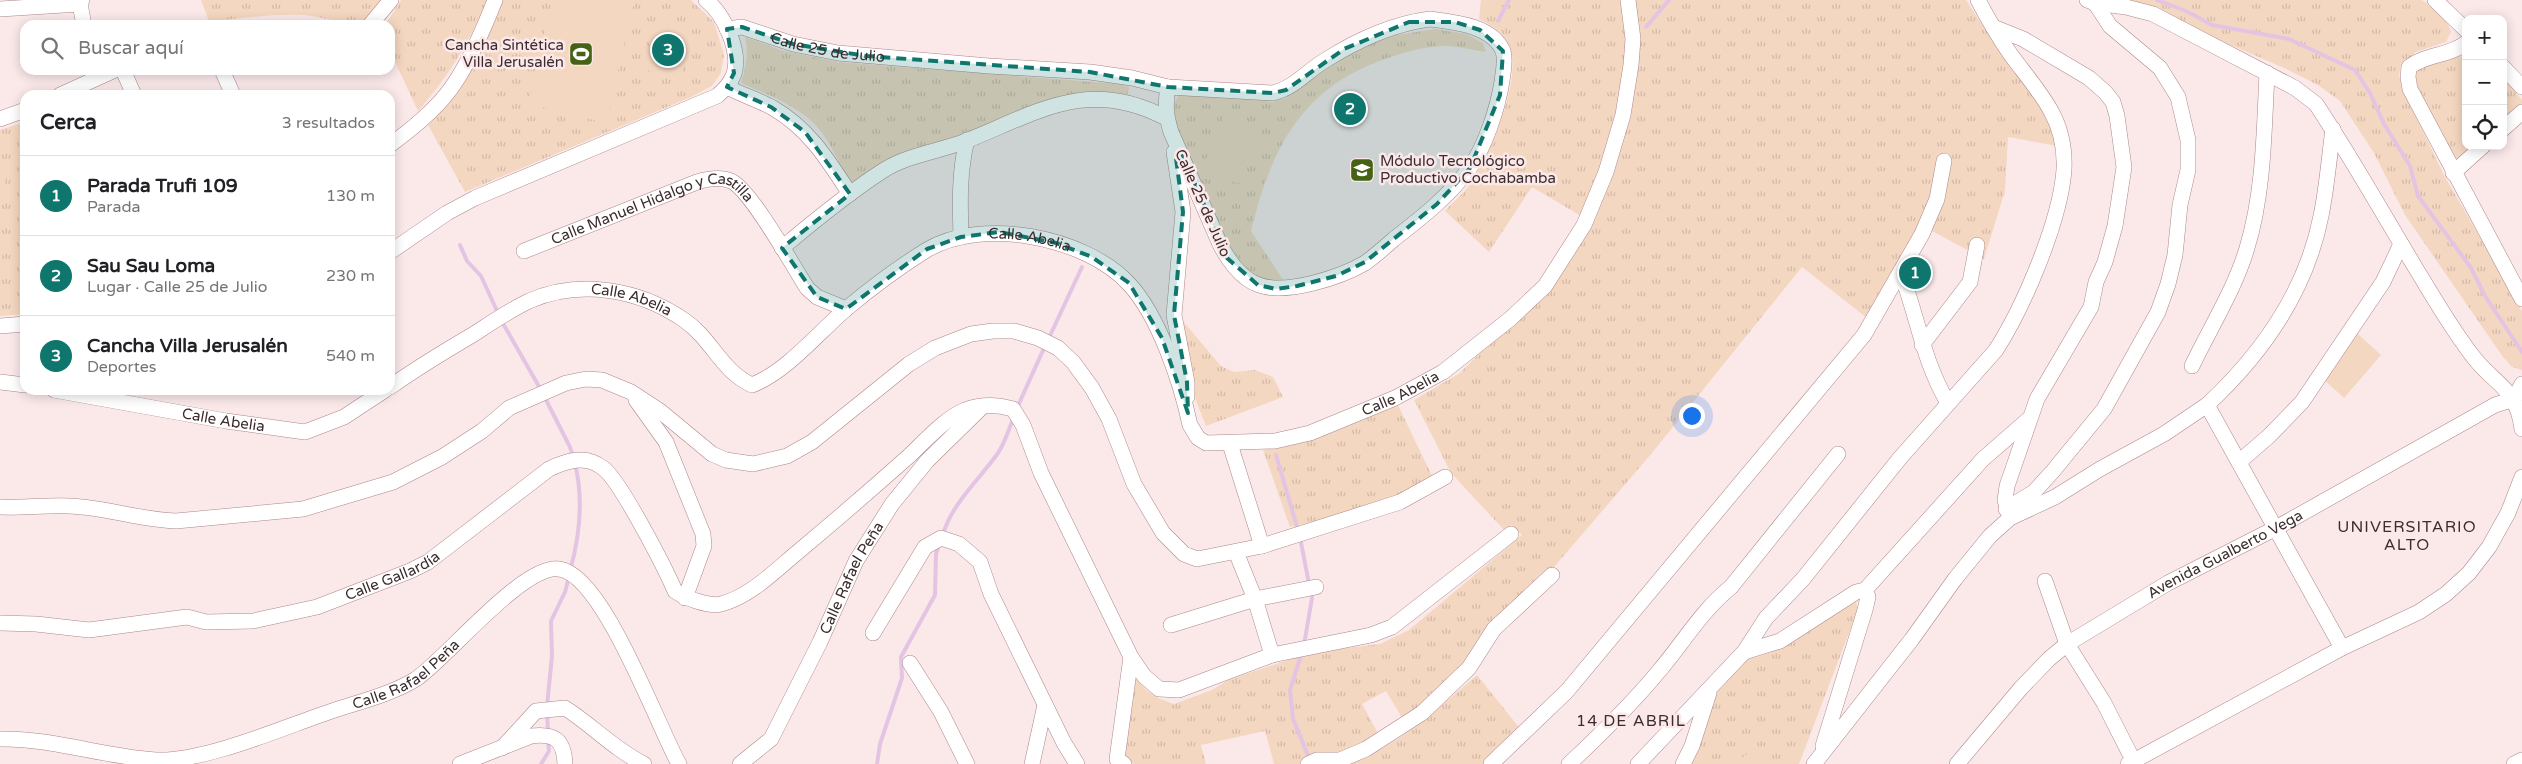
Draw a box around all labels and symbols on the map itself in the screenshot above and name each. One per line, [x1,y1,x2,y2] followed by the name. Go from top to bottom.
[768,28,886,66] street label: Calle 25 de Julio
[652,31,684,69] pin: 3
[445,36,564,71] place label: Cancha Sintética Villa Jerusalén
[568,41,594,67] sports icon: Cancha Sintética Villa Jerusalén
[1334,90,1366,128] pin: 2
[1171,146,1235,260] street label: Calle 25 de Julio
[1380,152,1556,187] place label: Módulo Tecnológico Productivo Cochabamba
[1349,157,1375,183] school or university icon: Módulo Tecnológico Productivo Cochabamba
[548,170,758,248] street label: Calle Manuel Hidalgo y Castilla
[988,224,1073,256] street label: Calle Abelia
[1899,254,1931,292] pin: 1
[591,280,675,320] street label: Calle Abelia
[1359,367,1442,420] street label: Calle Abelia
[1679,403,1705,429] your location
[180,404,266,435] street label: Calle Abelia
[2144,506,2306,602] street label: Avenida Gualberto Vega
[2337,517,2477,555] district label: UNIVERSITARIO ALTO
[816,518,888,637] street label: Calle Rafael Peña
[342,547,443,604] street label: Calle Gallardía
[350,636,463,713] street label: Calle Rafael Peña
[1576,711,1686,731] district label: 14 DE ABRIL

